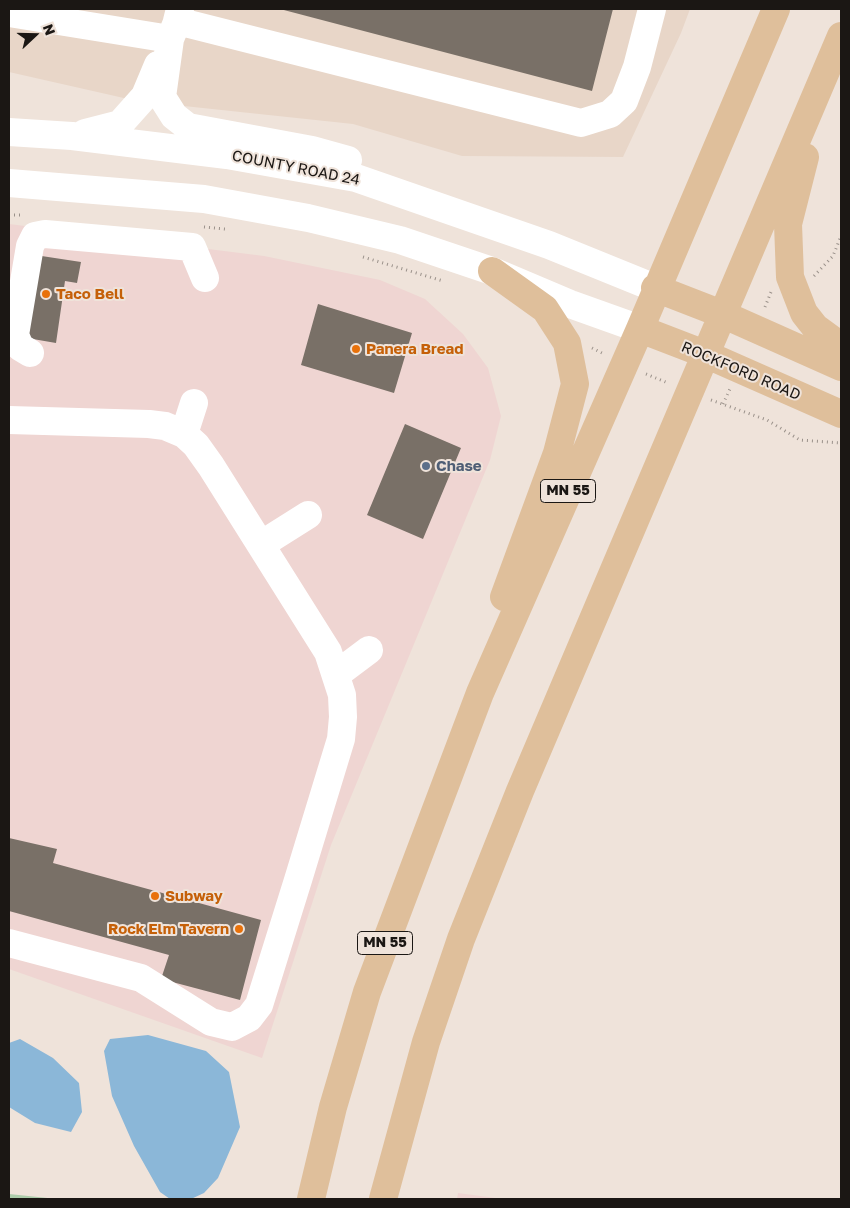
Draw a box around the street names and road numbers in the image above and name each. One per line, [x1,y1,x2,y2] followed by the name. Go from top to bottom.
[231,147,361,189] street label: COUNTY ROAD 24
[679,338,803,404] street label: ROCKFORD ROAD
[540,480,596,502] road number: MN 55
[358,931,412,954] road number: MN 55

